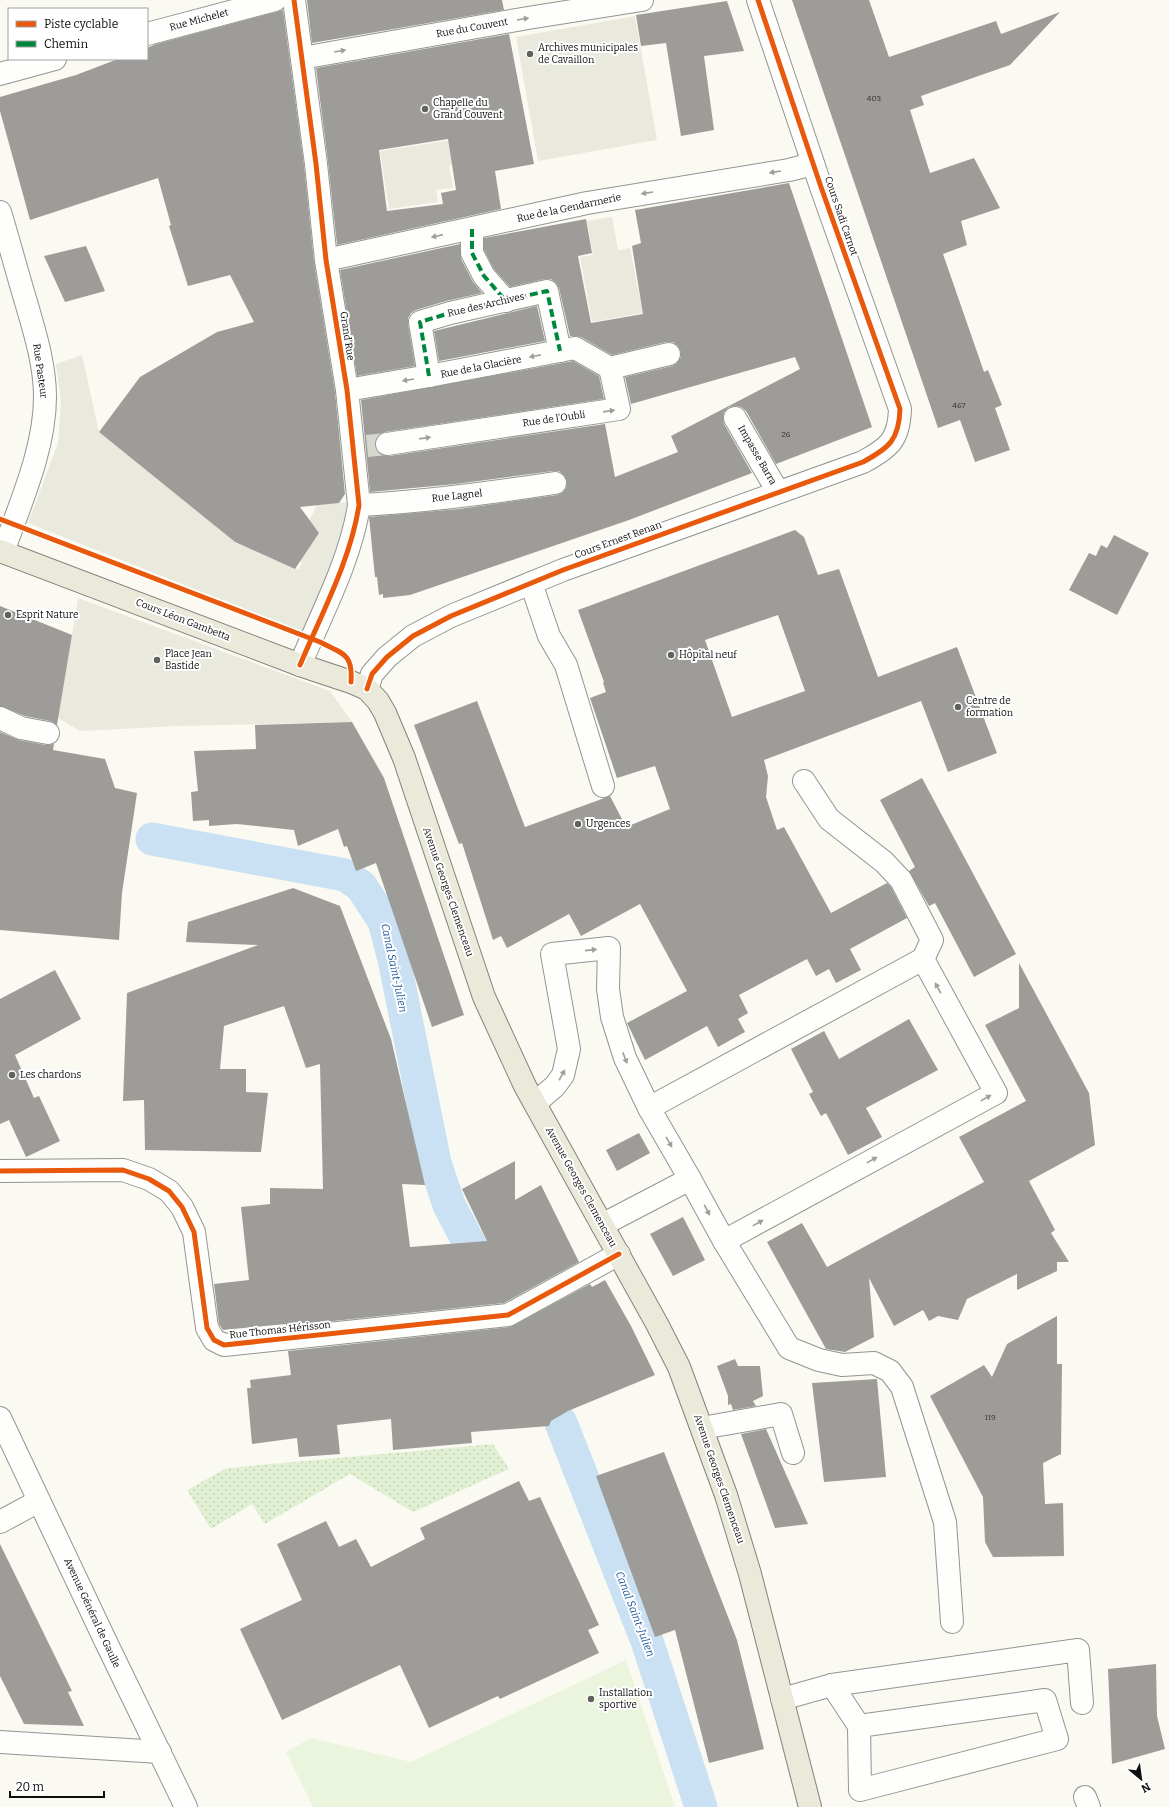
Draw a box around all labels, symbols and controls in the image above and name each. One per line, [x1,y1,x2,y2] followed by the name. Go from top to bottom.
[168,6,230,34] street label: Rue Michelet
[8,8,148,60] legend
[517,15,529,21] one-way arrow
[435,16,509,40] street label: Rue du Couvent
[44,17,118,31] text: Piste cyclable
[44,37,88,51] text: Chemin
[538,42,638,66] place label: Archives municipales de Cavaillon
[334,48,346,54] one-way arrow
[525,49,535,59] marker: Archives municipales de Cavaillon
[867,94,882,103] house number: 403
[433,97,503,121] place label: Chapelle du Grand Couvent
[420,104,430,114] marker: Chapelle du Grand Couvent
[769,169,781,175] one-way arrow
[822,175,860,258] street label: Cours Sadi Carnot
[641,190,653,196] one-way arrow
[516,191,622,225] street label: Rue de la Gendarmerie
[431,234,443,240] one-way arrow
[446,290,526,320] street label: Rue des Archives
[337,311,357,361] street label: Grand'Rue
[30,343,50,400] street label: Rue Pasteur
[439,353,523,381] street label: Rue de la Glacière
[529,354,542,360] one-way arrow
[401,377,414,383] one-way arrow
[952,401,966,410] house number: 467
[603,408,615,414] one-way arrow
[522,409,586,429] street label: Rue de l'Oubli
[735,423,779,487] street label: Impasse Barra
[781,430,791,439] house number: 26
[419,435,431,441] one-way arrow
[431,487,483,505] street label: Rue Lagnel
[573,518,664,561] street label: Cours Ernest Renan
[134,596,232,644] street label: Cours Léon Gambetta
[16,609,78,621] place label: Esprit Nature
[3,610,13,620] marker: Esprit Nature
[165,648,213,672] place label: Place Jean Bastide
[679,648,738,661] place label: Hôpital neuf
[666,650,676,660] marker: Hôpital neuf
[152,655,162,665] marker: Place Jean Bastide
[966,695,1014,719] place label: Centre de formation
[953,702,963,712] marker: Centre de formation
[586,818,630,830] place label: Urgences
[573,819,583,829] marker: Urgences
[420,826,476,958] street label: Avenue Georges Clemenceau
[378,922,410,1014] water label: Canal Saint-Julien
[585,947,597,954] one-way arrow
[935,982,942,994] one-way arrow
[622,1052,628,1064] one-way arrow
[20,1069,81,1081] place label: Les chardons
[558,1069,565,1081] one-way arrow
[7,1070,17,1080] marker: Les chardons
[981,1095,992,1102] one-way arrow
[543,1125,619,1249] street label: Avenue Georges Clemenceau
[665,1136,672,1148] one-way arrow
[866,1157,878,1164] one-way arrow
[704,1204,710,1216] one-way arrow
[752,1219,764,1226] one-way arrow
[229,1319,332,1341] street label: Rue Thomas Hérisson
[691,1413,747,1545] street label: Avenue Georges Clemenceau
[984,1413,996,1422] house number: 119
[61,1556,123,1670] street label: Avenue Général de Gaulle
[613,1569,657,1659] water label: Canal Saint-Julien
[599,1687,653,1711] place label: Installation sportive
[586,1694,596,1704] marker: Installation sportive
[1121,1759,1161,1799] north arrow
[10,1773,104,1799] scale bar
[16,1780,45,1794] text: 20 m
[1138,1780,1152,1795] text: N

